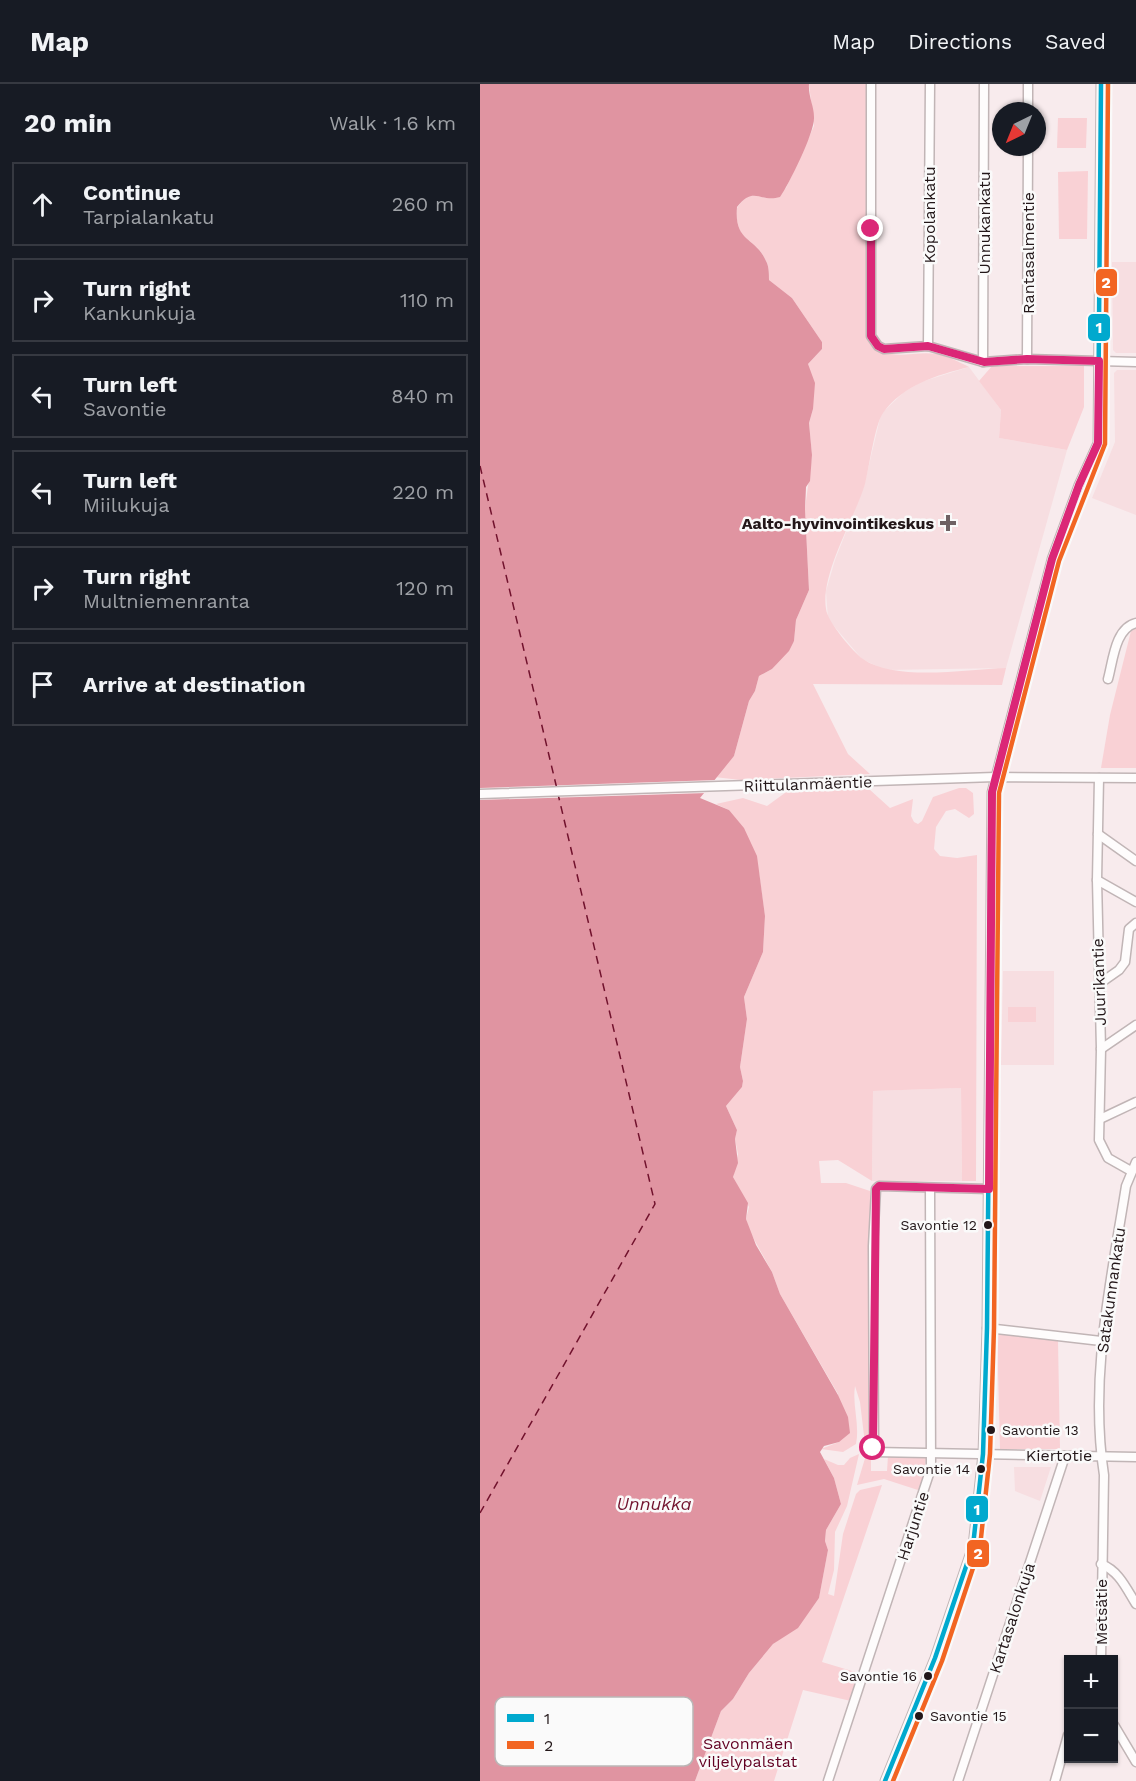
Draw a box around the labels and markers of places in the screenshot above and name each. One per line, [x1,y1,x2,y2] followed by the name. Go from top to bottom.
[742,514,934,533] place label: Aalto-hyvinvointikeskus
[939,514,957,532] marker: Aalto-hyvinvointikeskus
[900,1217,977,1233] place label: Savontie 12
[982,1219,994,1231] marker: Savontie 12
[1002,1422,1079,1438] place label: Savontie 13
[985,1424,997,1436] marker: Savontie 13
[893,1461,970,1477] place label: Savontie 14
[975,1463,987,1475] marker: Savontie 14
[840,1668,917,1684] place label: Savontie 16
[922,1670,934,1682] marker: Savontie 16
[930,1708,1007,1724] place label: Savontie 15
[913,1710,925,1722] marker: Savontie 15

